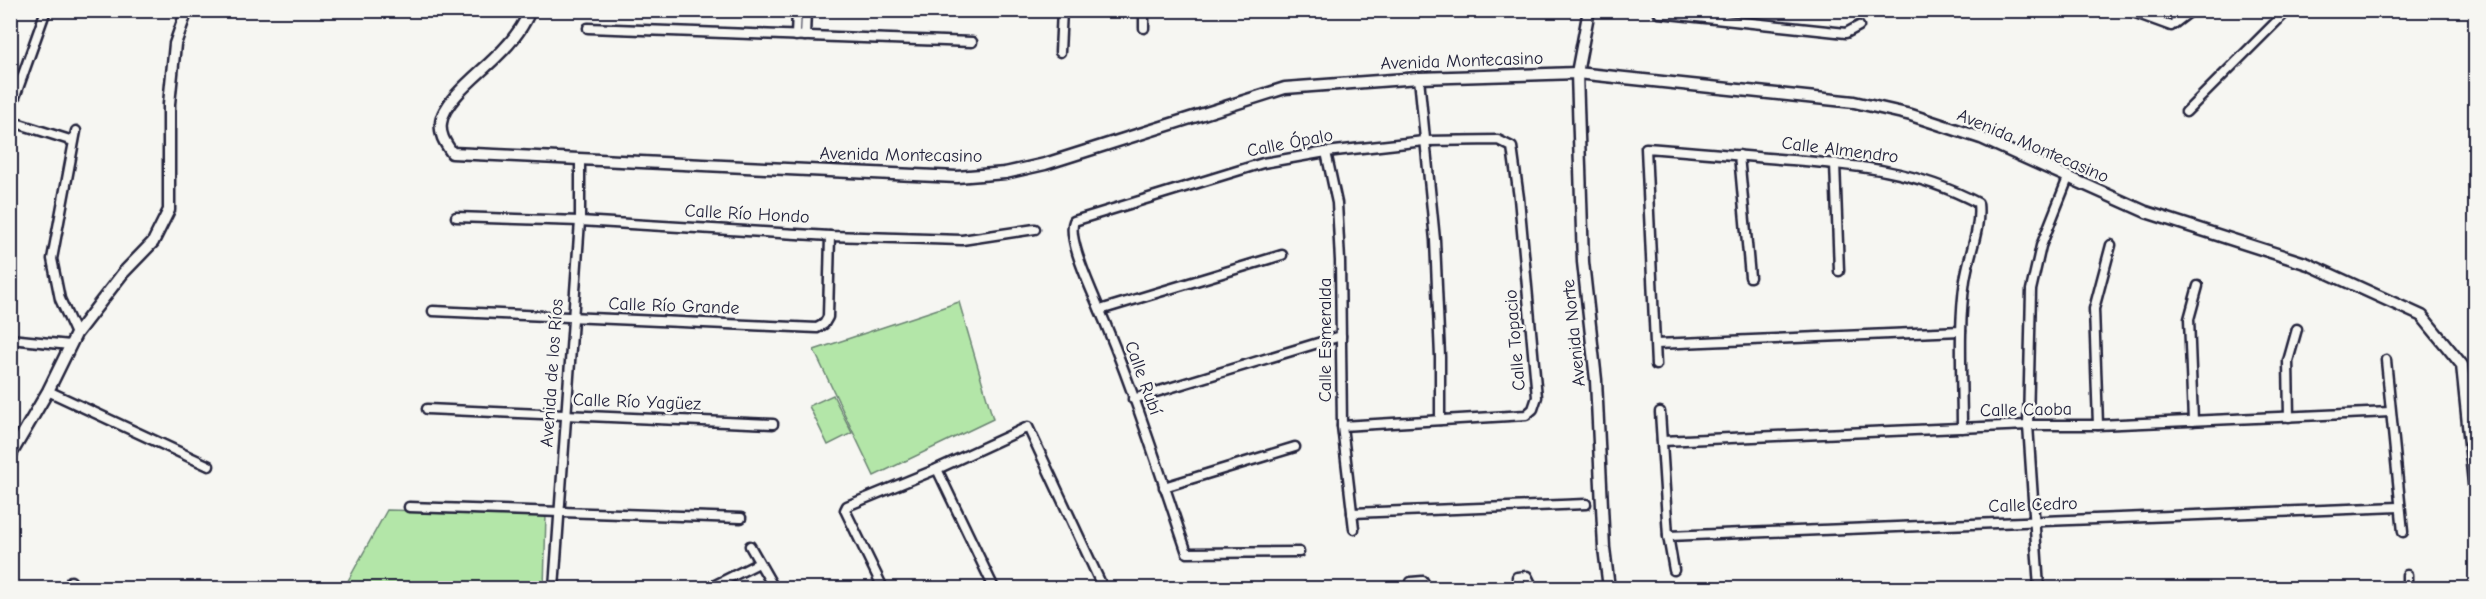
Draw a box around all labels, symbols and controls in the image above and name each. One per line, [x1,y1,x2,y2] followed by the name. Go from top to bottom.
[1380,48,1544,74] street label: Avenida Montecasino
[1954,105,2112,187] street label: Avenida Montecasino
[1245,123,1335,162] street label: Calle Ópalo
[1780,132,1900,168] street label: Calle Almendro
[819,143,983,167] street label: Avenida Montecasino
[684,200,810,228] street label: Calle Río Hondo
[1315,278,1336,402] street label: Calle Esmeralda
[1558,278,1590,388] street label: Avenida Norte
[1500,288,1530,392] street label: Calle Topacio
[608,293,740,319] street label: Calle Río Grande
[536,298,568,448] street label: Avenida de los Ríos
[1120,338,1166,419] street label: Calle Rubí
[573,389,702,415] street label: Calle Río Yagüez
[1980,399,2072,421] street label: Calle Caoba
[1988,493,2078,517] street label: Calle Cedro

